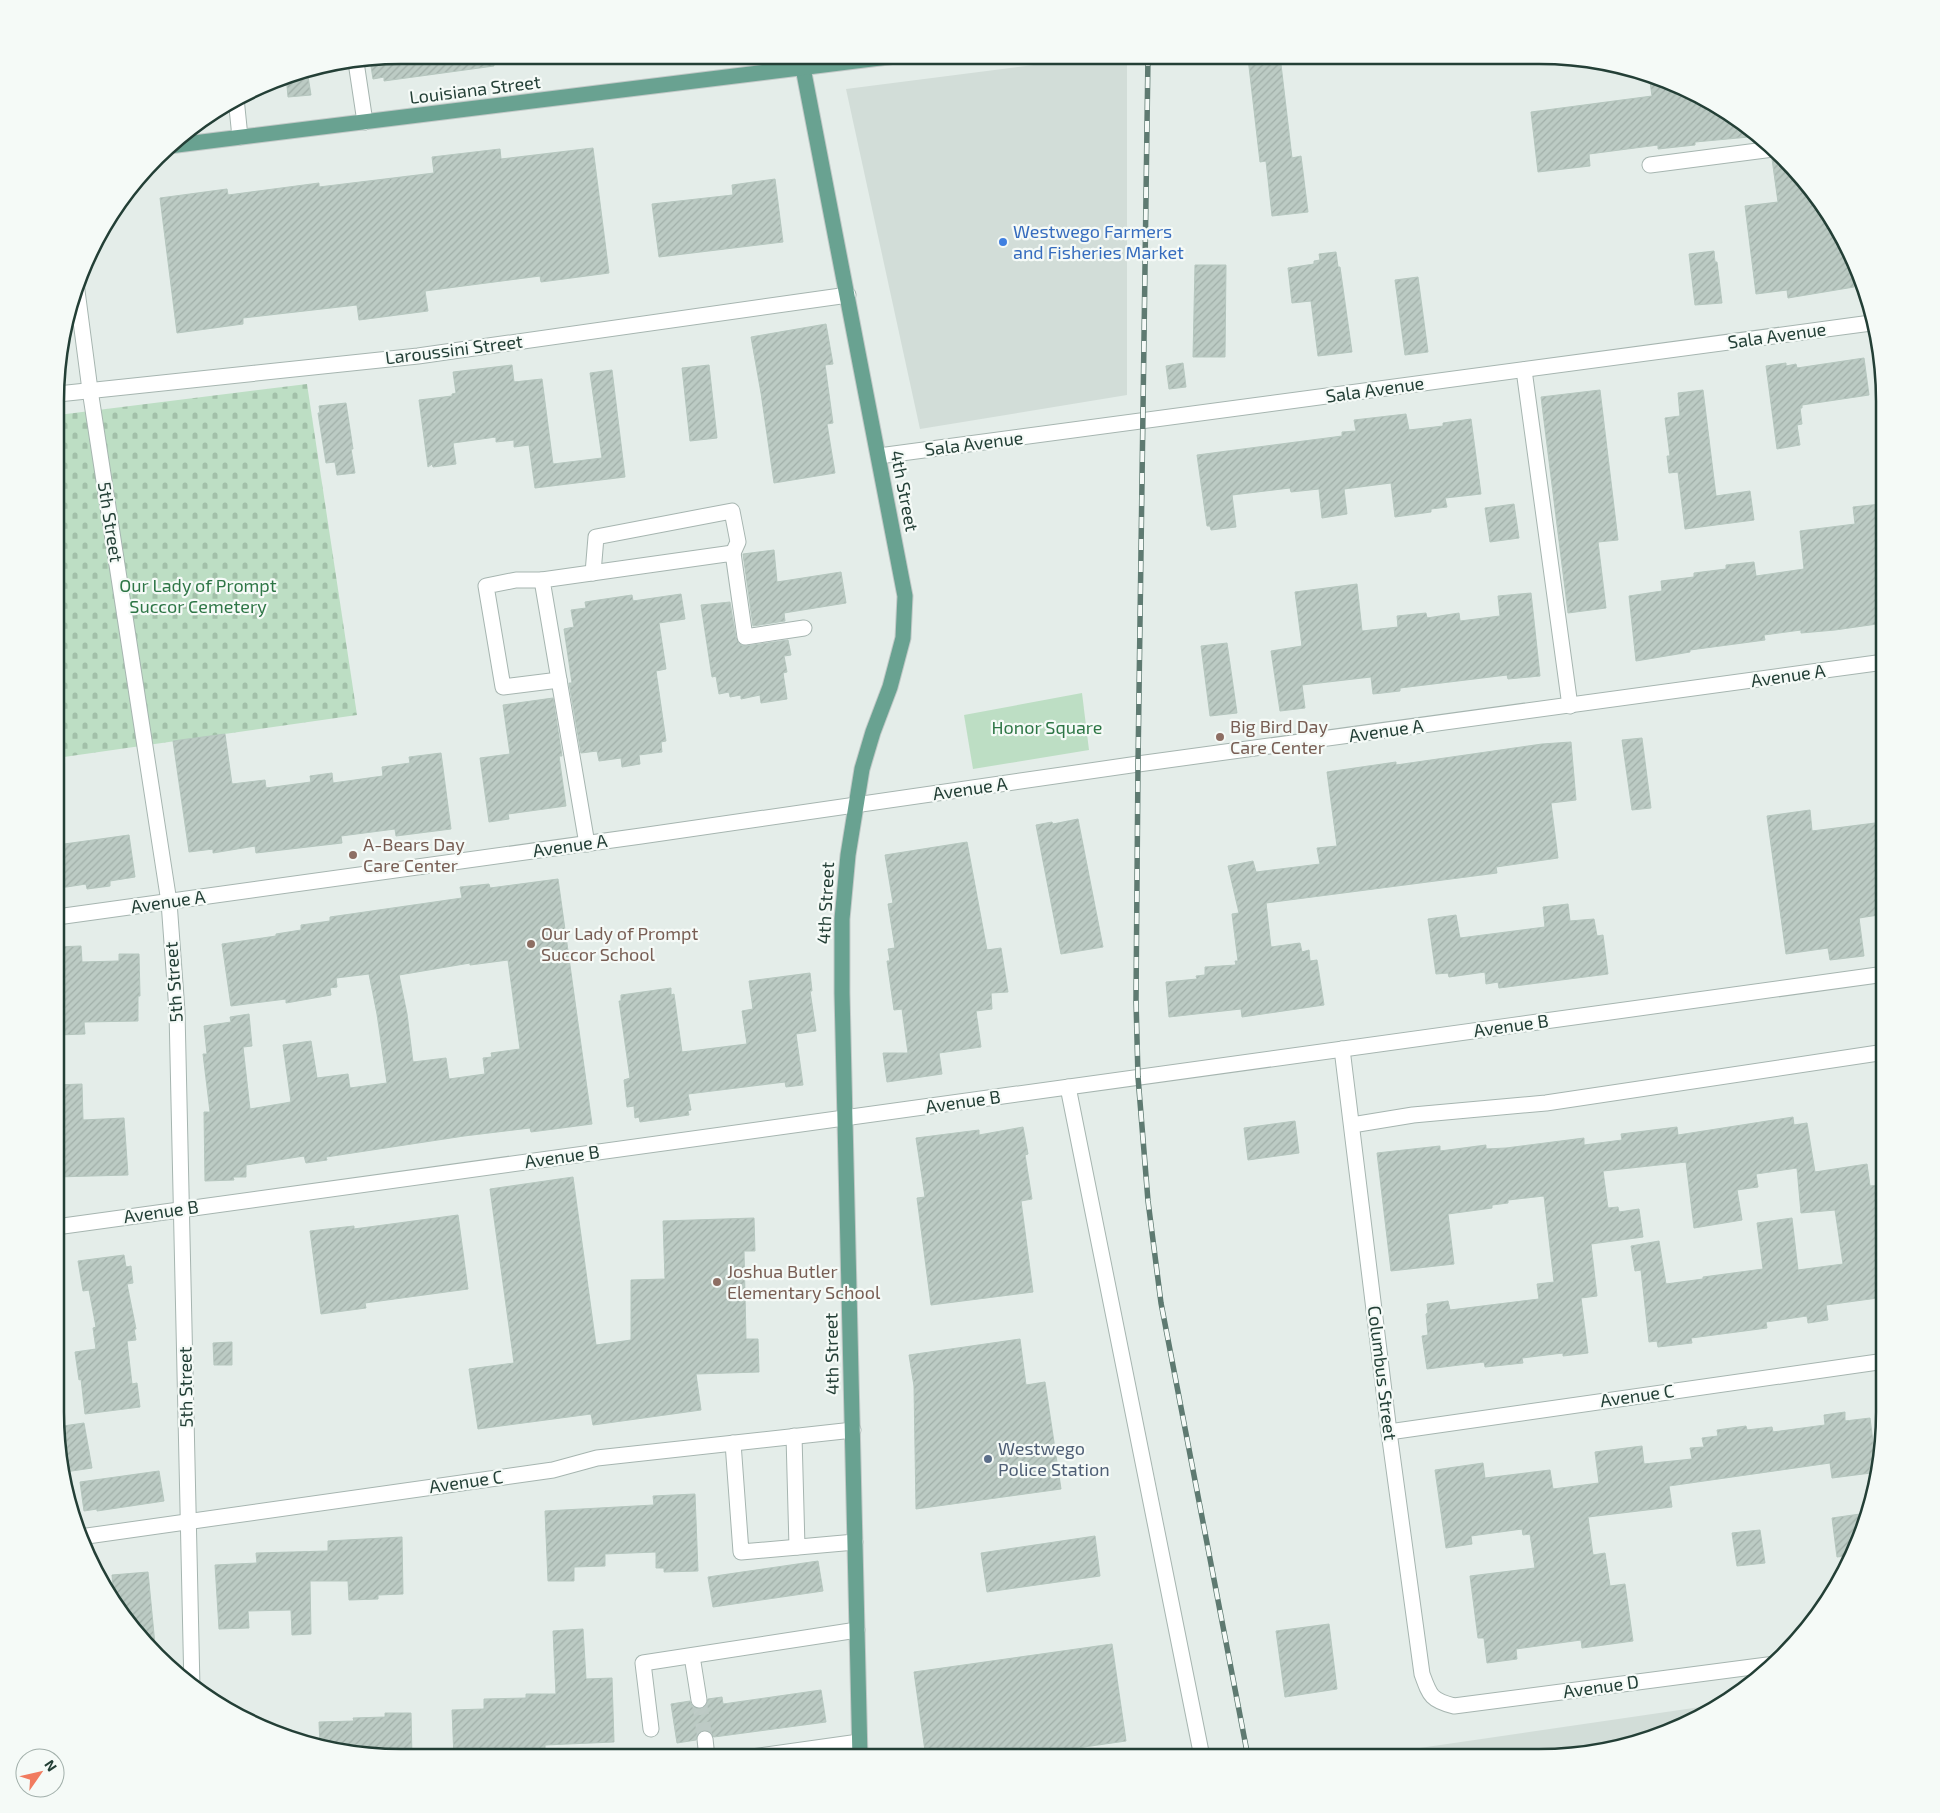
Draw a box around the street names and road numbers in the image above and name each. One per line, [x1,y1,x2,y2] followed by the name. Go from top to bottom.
[408,70,542,108] street label: Louisiana Street
[1726,317,1827,353] street label: Sala Avenue
[384,330,524,368] street label: Laroussini Street
[1324,371,1425,407] street label: Sala Avenue
[923,426,1024,460] street label: Sala Avenue
[886,448,924,534] street label: 4th Street
[94,480,128,564] street label: 5th Street
[1749,659,1827,691] street label: Avenue A
[1347,714,1425,746] street label: Avenue A
[931,772,1009,804] street label: Avenue A
[531,829,609,861] street label: Avenue A
[812,861,838,945] street label: 4th Street
[129,885,207,917] street label: Avenue A
[159,941,187,1023] street label: 5th Street
[1472,1009,1550,1041] street label: Avenue B
[924,1085,1002,1117] street label: Avenue B
[523,1140,601,1172] street label: Avenue B
[122,1195,200,1227] street label: Avenue B
[1364,1304,1402,1442] street label: Columbus Street
[819,1312,843,1395] street label: 4th Street
[173,1346,197,1428] street label: 5th Street
[1598,1379,1675,1411] street label: Avenue C
[427,1465,504,1497] street label: Avenue C
[1562,1670,1640,1702] street label: Avenue D

